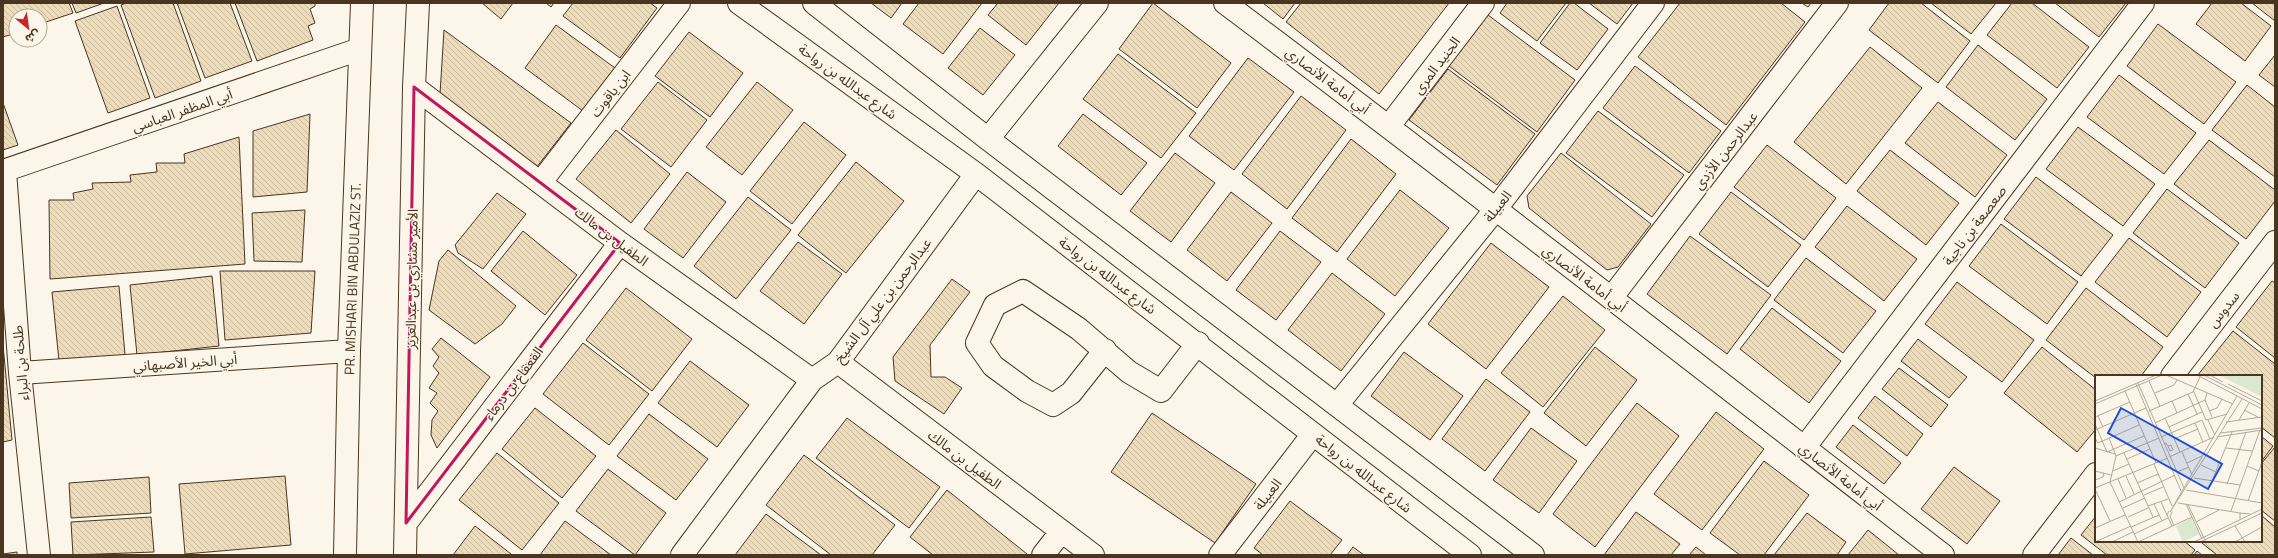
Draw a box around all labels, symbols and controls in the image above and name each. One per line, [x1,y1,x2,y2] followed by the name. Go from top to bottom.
[8,8,48,48] north arrow
[22,26,43,47] text: ش
[1407,32,1466,99] street label: الجنيد المري
[794,38,902,125] street label: شارع عبدالله بن رواحة
[1281,41,1375,120] street label: أبي أمامة الأنصاري
[585,65,635,121] street label: ابن ياقوت
[129,83,236,138] street label: أبي المظفر العباسي
[1688,106,1763,194] street label: عبدالرحمن الأزدي
[1937,180,2011,269] street label: صعصعة بن ناجية
[338,183,366,375] street label: PR. MISHARI BIN ABDULAZIZ ST.
[1478,186,1516,226] street label: العبيلة
[571,201,653,271] street label: الطفيل بن مالك
[399,209,424,350] street label: الأمير مشاري بن عبدالعزيز
[1054,231,1161,320] street label: شارع عبدالله بن رواحة
[828,233,937,368] street label: عبدالرحمن بن علي آل الشيخ
[1538,239,1632,318] street label: أبي أمامة الأنصاري
[2202,286,2244,332] street label: سدوس
[6,324,34,402] street label: طلحة بن البراء
[478,342,549,425] street label: القعقاع بن درماء
[132,348,238,377] street label: أبي الخير الأصبهاني
[2095,375,2262,542] inset map
[924,424,1006,494] street label: الطفيل بن مالك
[1311,429,1417,518] street label: شارع عبدالله بن رواحة
[1794,437,1888,517] street label: أبي أمامة الأنصاري
[1248,474,1286,514] street label: العبيلة

